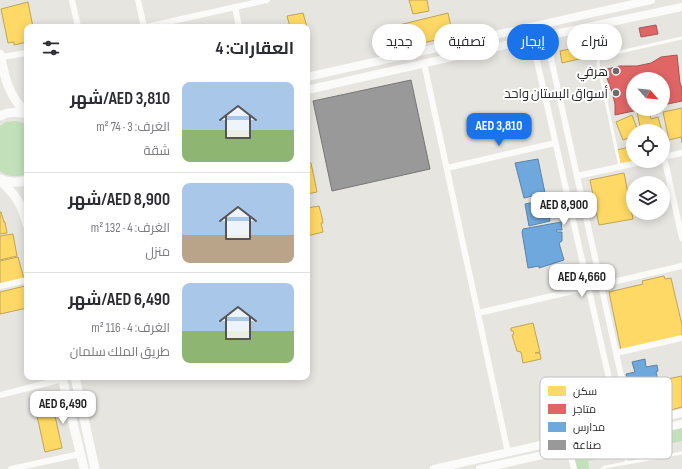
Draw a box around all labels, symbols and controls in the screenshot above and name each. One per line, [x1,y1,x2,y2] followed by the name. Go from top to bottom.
[372,24,426,60] chip: جديد
[434,24,499,60] chip: تصفية
[507,24,559,60] chip: إيجار
[567,24,622,60] chip: شراء
[40,37,62,59] icon: filters
[215,39,294,59] text: العقارات: 4
[577,64,608,82] place label: هرفي
[611,66,621,76] marker: هرفي
[626,72,670,116] north arrow
[626,72,670,220] map controls
[504,85,608,102] place label: أسواق البستان واحد
[611,88,621,98] marker: أسواق البستان واحد
[70,89,170,109] text: AED 3,810/شهر
[214,98,262,146] icon: home
[453,113,545,147] pin: AED 3,810
[476,118,522,134] text: AED 3,810
[96,119,170,135] text: الغرف: 3 · 74 m²
[626,124,670,168] button: locate
[143,143,170,159] text: شقة
[626,176,670,220] button: layers
[68,190,170,210] text: AED 8,900/شهر
[518,192,610,226] pin: AED 8,900
[540,197,588,213] text: AED 8,900
[214,199,262,247] icon: home
[91,220,170,236] text: الغرف: 4 · 132 m²
[145,244,170,260] text: منزل
[536,264,628,298] pin: AED 4,660
[558,269,606,285] text: AED 4,660
[68,290,170,310] text: AED 6,490/شهر
[214,299,262,347] icon: home
[91,320,170,336] text: الغرف: 4 · 116 m²
[70,344,170,360] text: طريق الملك سلمان
[540,377,672,459] legend
[573,385,597,398] text: سكن
[17,391,109,425] pin: AED 6,490
[39,396,87,412] text: AED 6,490
[572,403,596,416] text: متاجر
[573,421,605,434] text: مدارس
[573,439,601,452] text: صناعة

